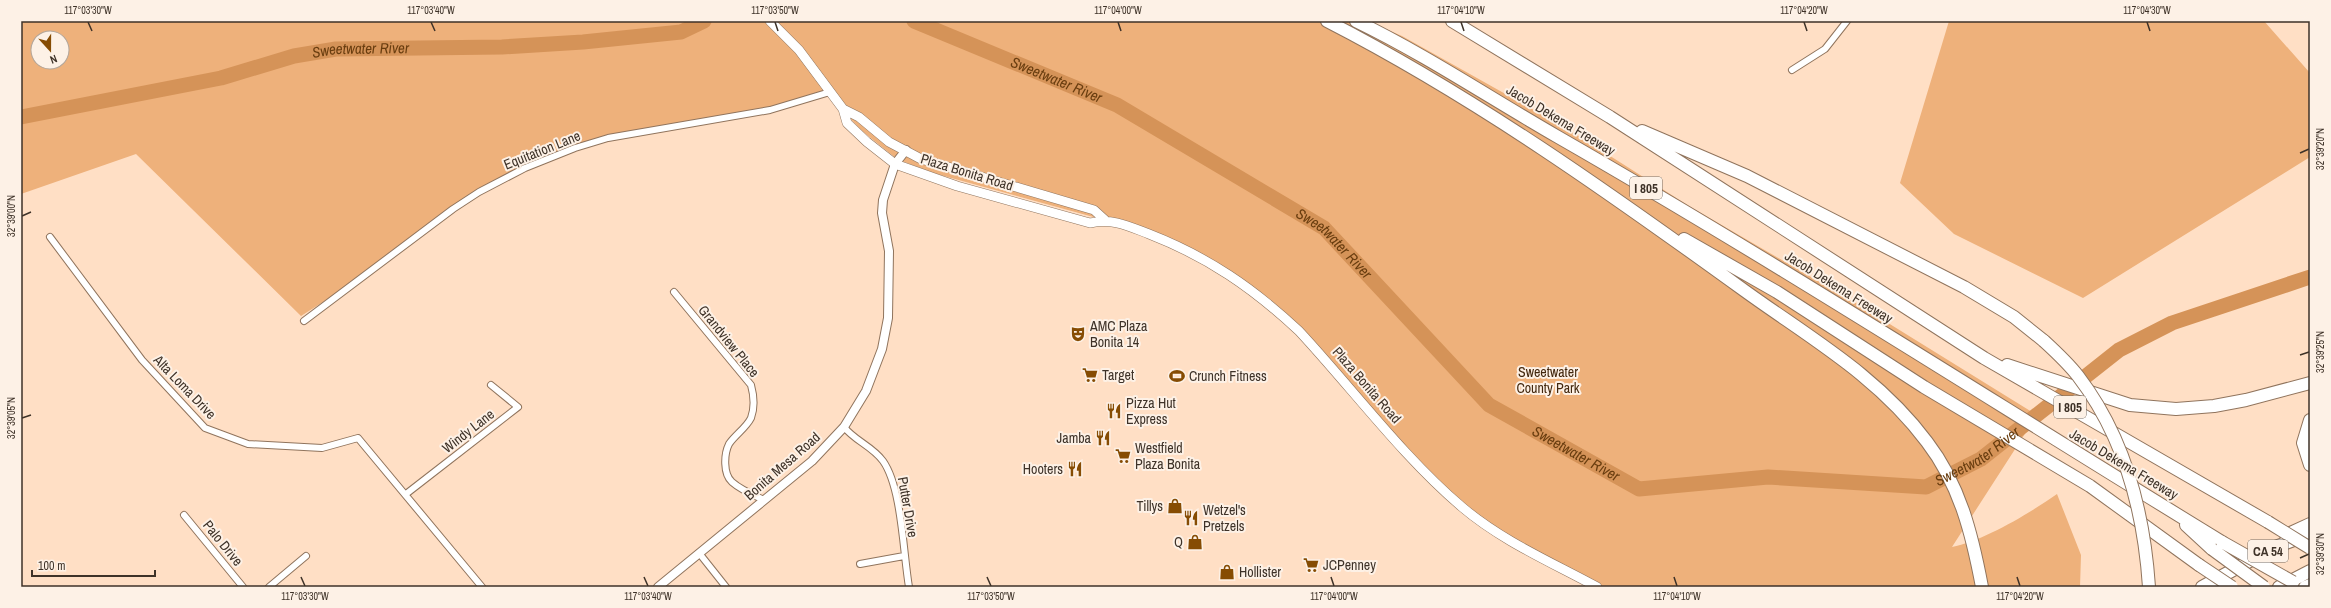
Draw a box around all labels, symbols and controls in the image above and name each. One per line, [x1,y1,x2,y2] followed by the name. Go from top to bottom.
[64,4,112,17] text: 117°03'30"W
[407,4,455,17] text: 117°03'40"W
[751,4,799,17] text: 117°03'50"W
[1094,4,1142,17] text: 117°04'00"W
[1437,4,1485,17] text: 117°04'10"W
[1780,4,1828,17] text: 117°04'20"W
[2123,4,2171,17] text: 117°04'30"W
[30,30,70,70] north arrow
[310,37,410,63] water label: Sweetwater River
[1008,51,1106,108] water label: Sweetwater River
[48,52,59,67] text: N
[1503,80,1619,160] street label: Jacob Dekema Freeway
[501,126,583,174] street label: Equitation Lane
[2314,128,2327,170] text: 32°39'20"N
[919,149,1015,195] street label: Plaza Bonita Road
[1630,177,1662,199] road number: I 805
[5,195,18,237] text: 32°39'00"N
[1292,203,1378,284] water label: Sweetwater River
[1782,247,1896,328] street label: Jacob Dekema Freeway
[694,301,764,381] street label: Grandview Place
[1089,317,1148,351] place label: AMC Plaza Bonita 14
[1069,325,1087,343] theatre icon: AMC Plaza Bonita 14
[2314,331,2327,373] text: 32°39'25"N
[1329,343,1405,427] street label: Plaza Bonita Road
[149,350,220,423] street label: Alta Loma Drive
[1516,363,1580,397] park label: Sweetwater County Park
[1081,366,1099,384] supermarket icon: Target
[1102,366,1134,384] place label: Target
[1168,367,1186,385] sports icon: Crunch Fitness
[1189,367,1267,385] place label: Crunch Fitness
[1126,394,1176,428] place label: Pizza Hut Express
[2054,396,2086,418] road number: I 805
[5,397,18,439] text: 32°39'05"N
[1105,402,1123,420] restaurant icon: Pizza Hut Express
[438,405,498,457] street label: Windy Lane
[1529,420,1624,487] water label: Sweetwater River
[1931,421,2024,491] water label: Sweetwater River
[2066,424,2182,504] street label: Jacob Dekema Freeway
[740,428,824,504] street label: Bonita Mesa Road
[1057,429,1092,447] place label: Jamba
[1094,429,1112,447] restaurant icon: Jamba
[1135,439,1201,473] place label: Westfield Plaza Bonita
[1114,447,1132,465] supermarket icon: Westfield Plaza Bonita
[1023,460,1063,478] place label: Hooters
[1066,460,1084,478] restaurant icon: Hooters
[894,475,922,539] street label: Putter Drive
[1136,497,1163,515] place label: Tillys
[1166,497,1184,515] shop icon: Tillys
[1203,501,1246,535] place label: Wetzel's Pretzels
[1182,509,1200,527] restaurant icon: Wetzel's Pretzels
[199,517,247,569] street label: Palo Drive
[1174,533,1183,551] place label: Q
[1186,533,1204,551] shop icon: Q
[2314,533,2327,575] text: 32°39'30"N
[2248,540,2288,562] road number: CA 54
[32,552,155,578] scale bar
[1302,556,1320,574] supermarket icon: JCPenney
[1323,556,1376,574] place label: JCPenney
[38,558,65,574] text: 100 m
[1218,563,1236,581] shop icon: Hollister
[1239,563,1281,581] place label: Hollister
[281,590,329,603] text: 117°03'30"W
[624,590,672,603] text: 117°03'40"W
[967,590,1015,603] text: 117°03'50"W
[1310,590,1358,603] text: 117°04'00"W
[1653,590,1701,603] text: 117°04'10"W
[1996,590,2044,603] text: 117°04'20"W

